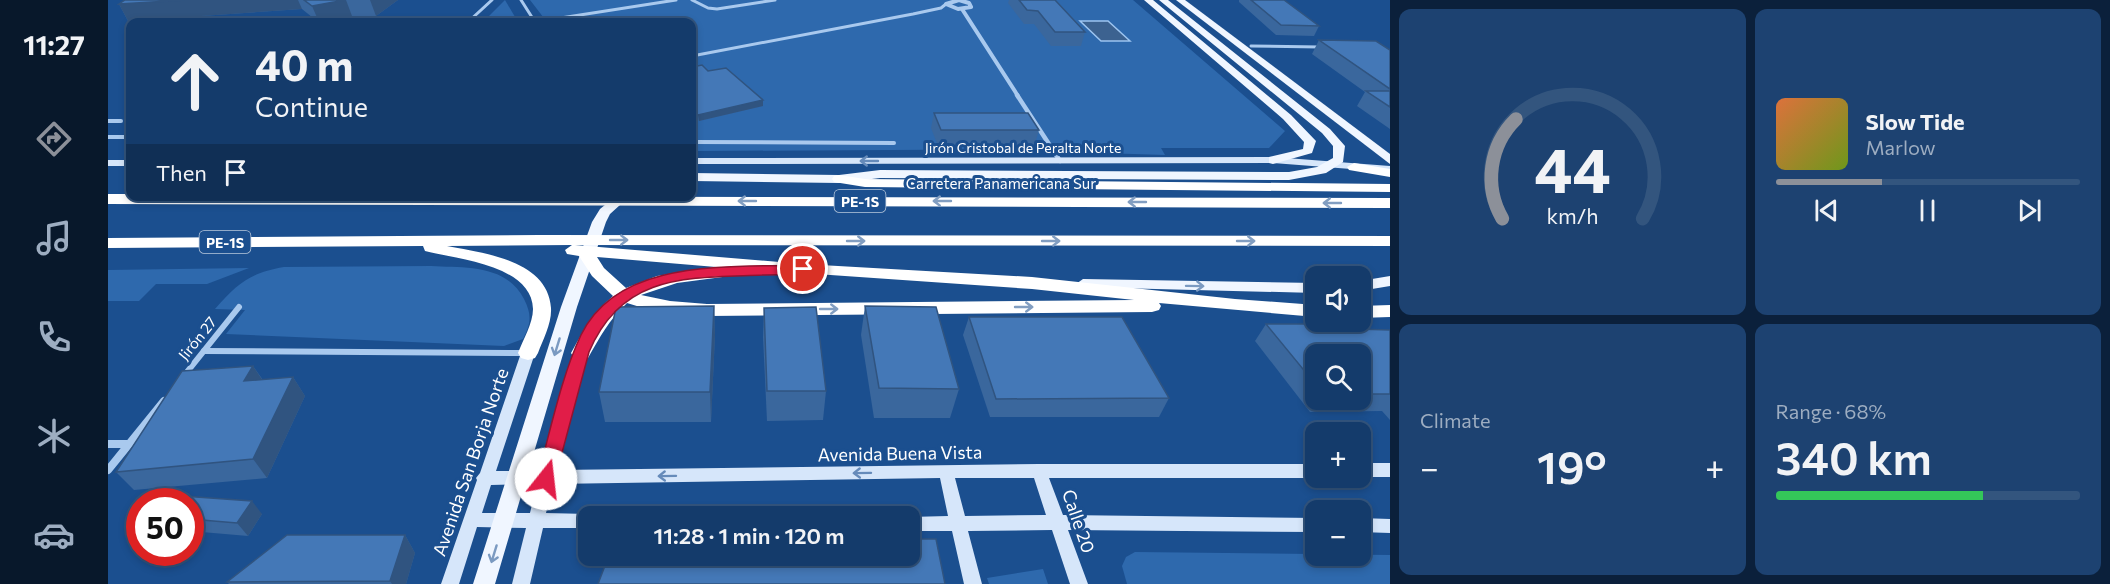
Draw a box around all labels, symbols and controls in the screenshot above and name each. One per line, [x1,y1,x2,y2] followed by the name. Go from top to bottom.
[23,28,85,61] text: 11:27
[255,38,353,90] text: 40 m
[156,42,234,120] icon: ahead
[255,90,368,123] text: Continue
[1866,108,1965,135] text: Slow Tide
[33,118,75,160] icon: directions
[1534,130,1611,206] text: 44
[1866,135,1936,159] text: Marlow
[925,139,1121,156] street label: Jirón Cristobal de Peralta Norte
[859,155,879,167] one-way arrow
[219,156,252,189] icon: arrive
[156,159,207,186] text: Then
[906,174,1096,192] street label: Carretera Panamericana Sur
[834,190,885,212] road number: PE-1S
[1810,194,1843,227] icon: previous
[1911,194,1944,227] icon: pause
[2013,194,2046,227] icon: next
[737,195,757,207] one-way arrow
[932,195,952,207] one-way arrow
[1127,196,1147,208] one-way arrow
[1322,197,1342,209] one-way arrow
[1546,203,1598,229] text: km/h
[33,217,75,259] icon: music
[200,231,250,253] road number: PE-1S
[608,234,628,246] one-way arrow
[845,235,865,247] one-way arrow
[1040,235,1060,247] one-way arrow
[1235,235,1255,247] one-way arrow
[777,243,828,294] pin
[786,252,819,285] icon: arrive
[1305,266,1371,566] map controls
[1305,266,1371,332] button: sound
[1185,280,1205,292] one-way arrow
[1013,301,1033,313] one-way arrow
[818,303,838,315] one-way arrow
[174,313,220,363] street label: Jirón 27
[33,316,75,358] icon: phone
[551,337,562,356] one-way arrow
[1305,344,1371,410] button: search
[427,365,513,559] street label: Avenida San Borja Norte
[1776,399,1886,423] text: Range · 68%
[1420,408,1490,432] text: Climate
[33,415,75,457] icon: climate
[1305,422,1371,488] button: +
[1776,429,1932,484] text: 340 km
[1537,438,1607,493] text: 19°
[818,441,982,465] street label: Avenida Buena Vista
[1420,446,1439,487] text: −
[1705,446,1725,487] text: +
[514,447,578,511] position arrow
[852,467,872,479] one-way arrow
[657,471,677,482] one-way arrow
[1058,486,1100,556] street label: Calle 20
[126,488,204,566] speed limit sign: 50
[1305,500,1371,566] button: −
[33,514,75,556] icon: car
[654,522,844,549] text: 11:28 · 1 min · 120 m
[488,544,499,563] one-way arrow

